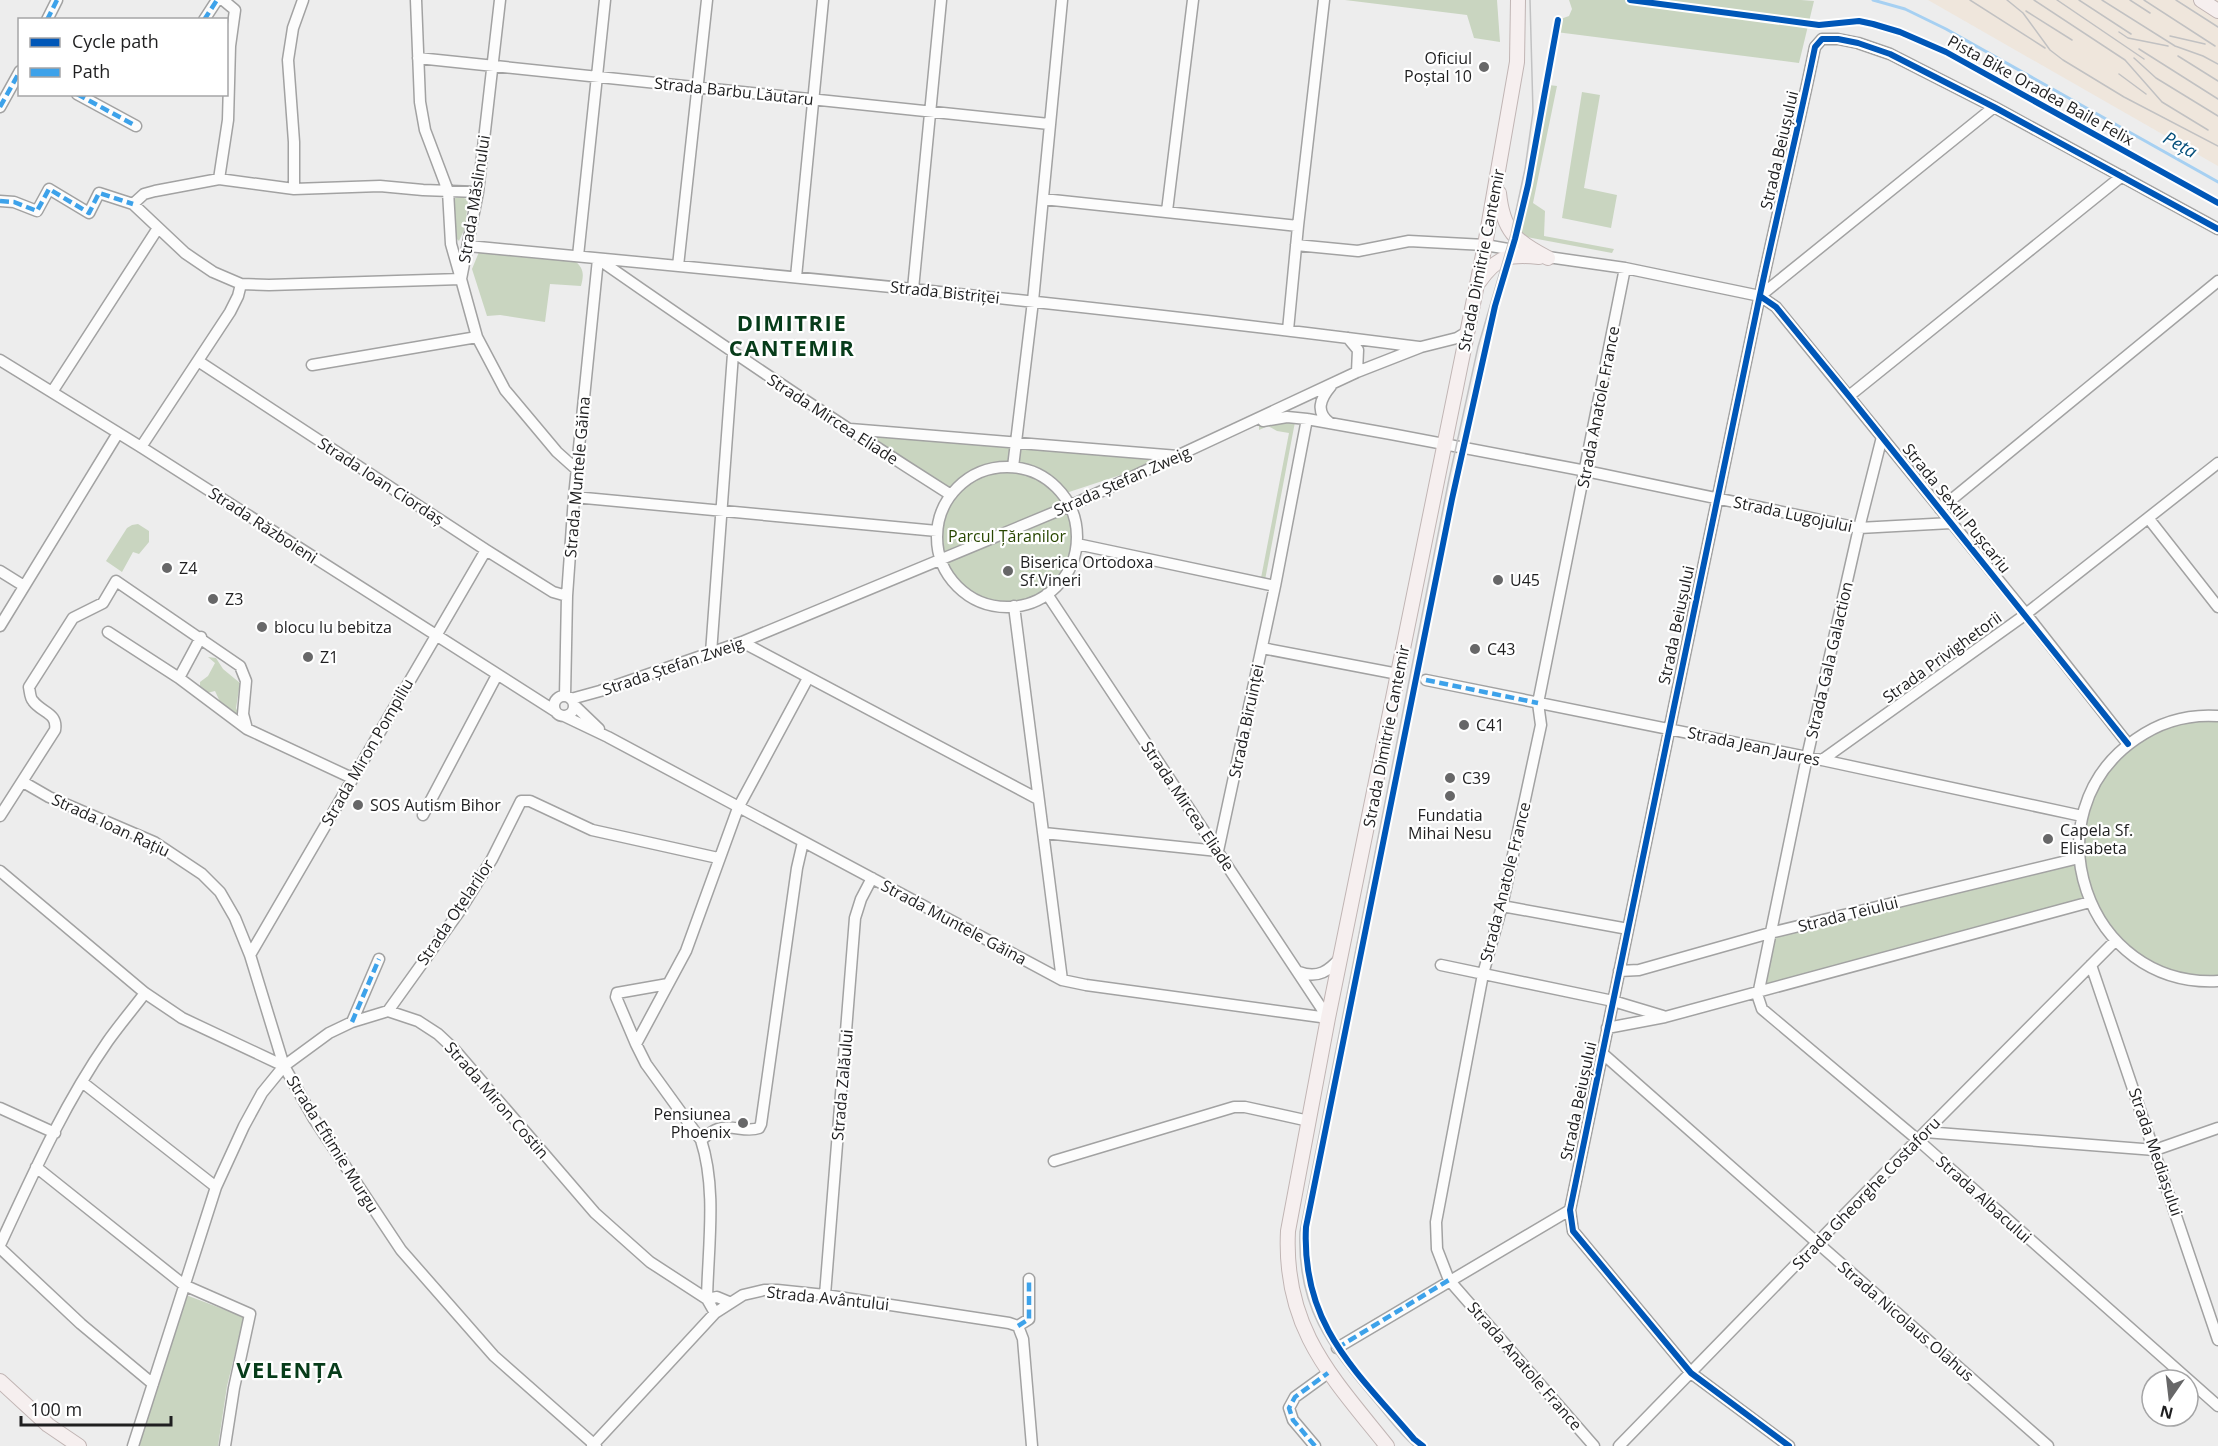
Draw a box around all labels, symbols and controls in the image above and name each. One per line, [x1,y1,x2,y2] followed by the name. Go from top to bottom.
[18,18,228,96] legend
[72,29,159,53] text: Cycle path
[1944,30,2139,151] street label: Pista Bike Oradea Baile Felix
[1404,47,1472,87] place label: Oficiul Poștal 10
[72,59,110,83] text: Path
[1477,60,1491,74] marker: Oficiul Poștal 10
[653,72,815,110] street label: Strada Barbu Lăutaru
[1755,88,1803,212] street label: Strada Beiușului
[2159,125,2202,163] water label: Peța
[453,133,495,265] street label: Strada Măslinului
[1453,166,1510,353] street label: Strada Dimitrie Cantemir
[889,275,1001,309] street label: Strada Bistriței
[729,307,855,362] district label: DIMITRIE CANTEMIR
[1572,324,1624,490] street label: Strada Anatole France
[763,368,903,470] street label: Strada Mircea Eliade
[559,395,595,559] street label: Strada Muntele Găina
[314,432,448,530] street label: Strada Ioan Ciordaș
[1898,439,2016,577] street label: Strada Sextil Pușcariu
[1050,441,1194,521] street label: Strada Ștefan Zweig
[204,482,322,568] street label: Strada Războieni
[1732,491,1854,537] street label: Strada Lugojului
[948,525,1066,547] park label: Parcul Țăranilor
[1020,551,1153,591] place label: Biserica Ortodoxa Sf.Vineri
[179,557,197,579] place label: Z4
[160,561,174,575] marker: Z4
[1653,563,1699,687] street label: Strada Beiușului
[1001,564,1015,578] marker: Biserica Ortodoxa Sf.Vineri
[1510,569,1540,591] place label: U45
[1491,573,1505,587] marker: U45
[1800,579,1858,741] street label: Strada Gala Galaction
[225,588,243,610] place label: Z3
[206,592,220,606] marker: Z3
[1878,606,2006,708] street label: Strada Privighetorii
[274,616,392,638] place label: blocu lu bebitza
[255,620,269,634] marker: blocu lu bebitza
[600,631,747,700] street label: Strada Ștefan Zweig
[1487,638,1515,660] place label: C43
[1358,642,1415,829] street label: Strada Dimitrie Cantemir
[1468,642,1482,656] marker: C43
[320,646,338,668] place label: Z1
[301,650,315,664] marker: Z1
[1223,662,1269,780] street label: Strada Biruinței
[316,674,418,830] street label: Strada Miron Pompiliu
[1476,714,1504,736] place label: C41
[1457,718,1471,732] marker: C41
[1686,721,1822,771] street label: Strada Jean Jaures
[1136,737,1240,875] street label: Strada Mircea Eliade
[1462,767,1490,789] place label: C39
[1443,771,1457,785] marker: C39
[48,788,174,862] street label: Strada Ioan Rațiu
[1443,789,1457,803] marker: Fundatia Mihai Nesu
[370,794,501,816] place label: SOS Autism Bihor
[351,798,365,812] marker: SOS Autism Bihor
[1474,800,1536,964] street label: Strada Anatole France
[1408,804,1492,844] place label: Fundatia Mihai Nesu
[2060,819,2133,859] place label: Capela Sf. Elisabeta
[2041,832,2055,846] marker: Capela Sf. Elisabeta
[411,854,499,969] street label: Strada Oțelarilor
[877,874,1031,970] street label: Strada Muntele Găina
[1796,891,1900,937] street label: Strada Teiului
[826,1029,858,1141] street label: Strada Zalăului
[440,1037,554,1163] street label: Strada Miron Costin
[1555,1039,1601,1163] street label: Strada Beiușului
[282,1071,384,1217] street label: Strada Eftimie Murgu
[2124,1085,2188,1219] street label: Strada Mediașului
[653,1103,732,1143] place label: Pensiunea Phoenix
[1787,1112,1945,1274] street label: Strada Gheorghe Costaforu
[736,1116,750,1130] marker: Pensiunea Phoenix
[1932,1150,2036,1248] street label: Strada Albacului
[1833,1256,1979,1386] street label: Strada Nicolaus Olahus
[766,1281,890,1315] street label: Strada Avântului
[1463,1297,1587,1435] street label: Strada Anatole France
[236,1354,344,1384] district label: VELENȚA
[2140,1368,2200,1428] north arrow
[21,1389,171,1427] scale bar
[30,1397,82,1421] text: 100 m
[2157,1400,2175,1425] text: N

